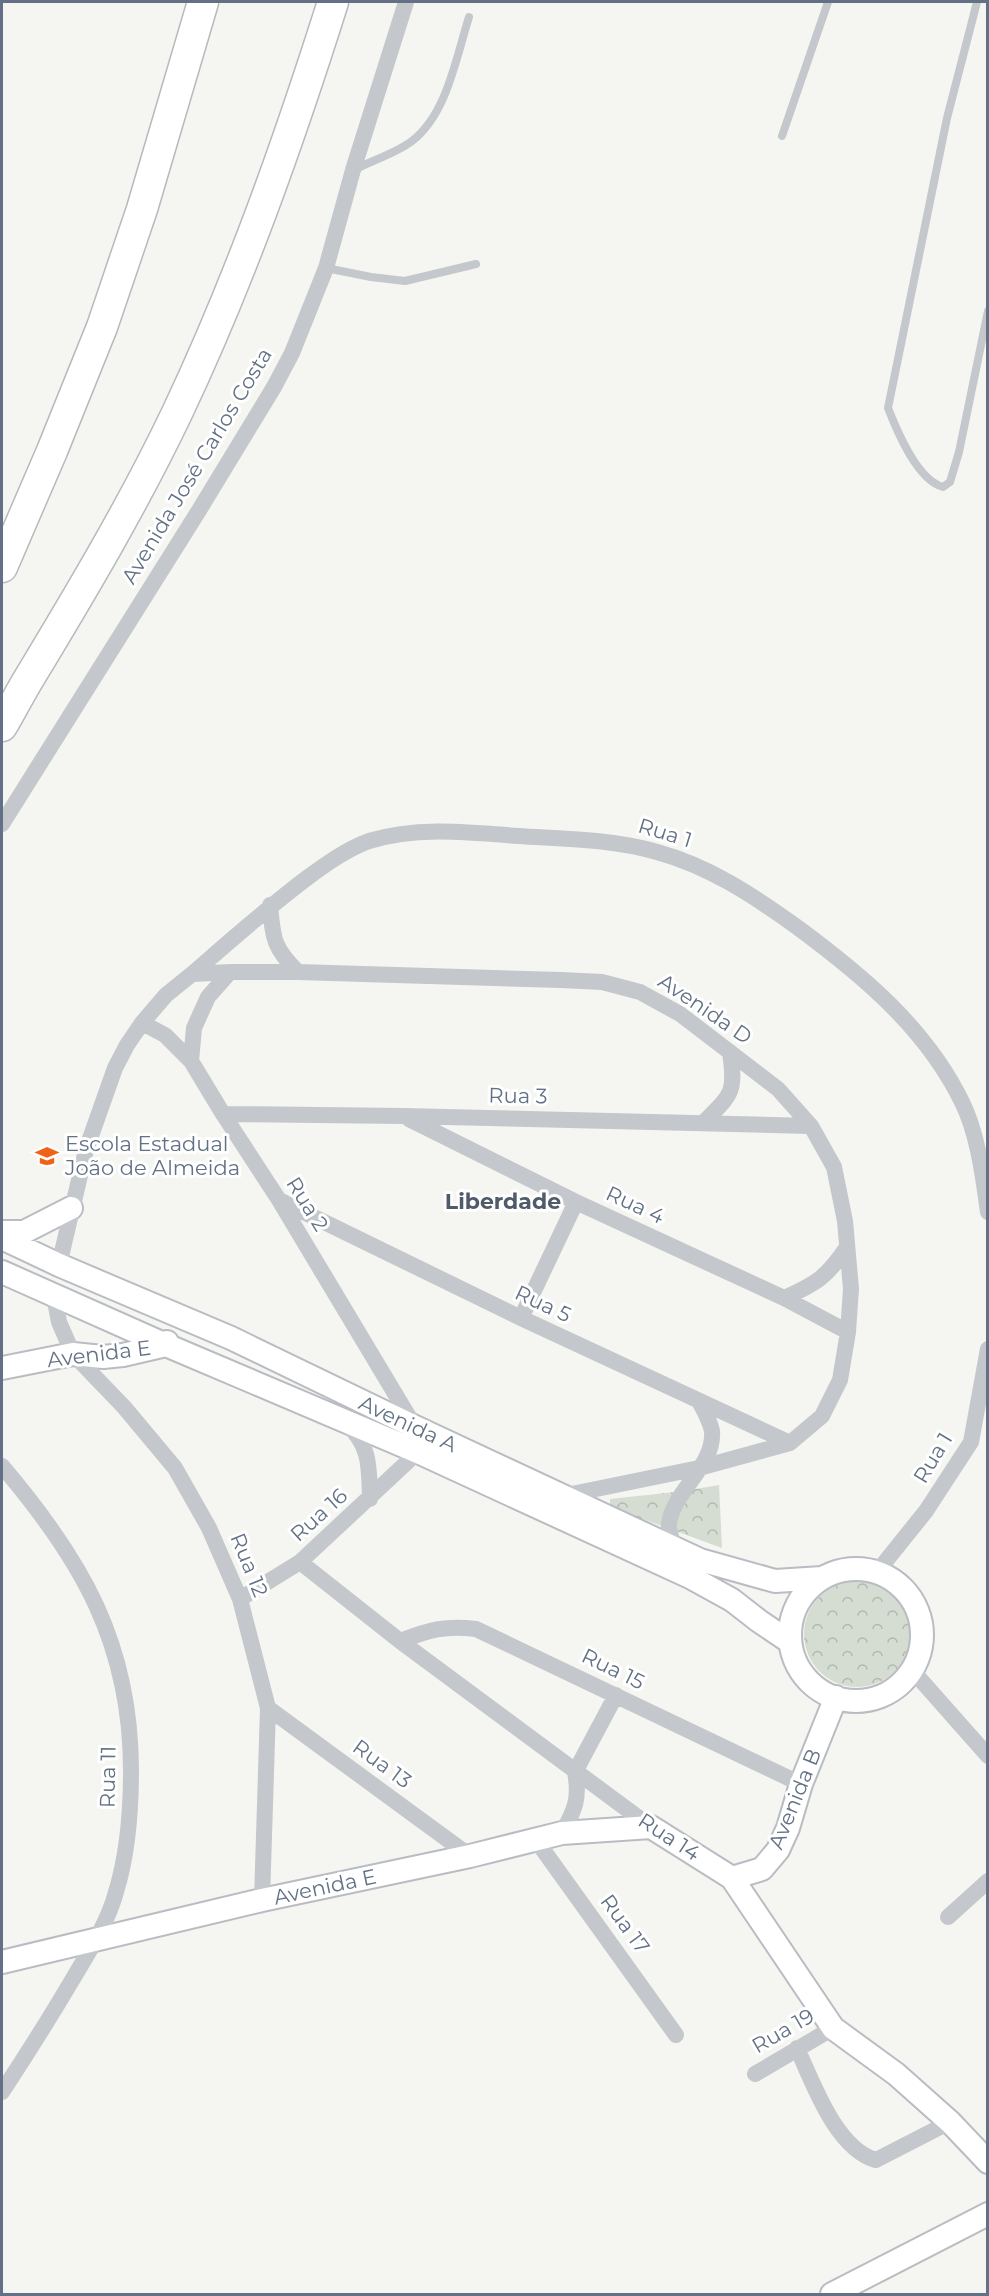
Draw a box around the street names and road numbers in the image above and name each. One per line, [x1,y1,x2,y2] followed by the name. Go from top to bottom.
[116,343,277,588] street label: Avenida José Carlos Costa
[635,813,695,852] street label: Rua 1
[654,968,757,1049] street label: Avenida D
[488,1082,548,1109] street label: Rua 3
[281,1172,334,1235] street label: Rua 2
[602,1180,668,1229] street label: Rua 4
[511,1280,575,1327] street label: Rua 5
[46,1335,152,1372] street label: Avenida E
[355,1390,462,1458] street label: Avenida A
[908,1428,957,1488] street label: Rua 1
[285,1483,352,1547] street label: Rua 16
[225,1529,274,1600] street label: Rua 12
[578,1643,649,1694] street label: Rua 15
[348,1734,417,1793] street label: Rua 13
[763,1745,826,1853] street label: Avenida B
[94,1746,121,1808] street label: Rua 11
[634,1807,705,1866] street label: Rua 14
[271,1863,379,1910] street label: Avenida E
[596,1889,655,1958] street label: Rua 17
[747,2003,818,2058] street label: Rua 19

